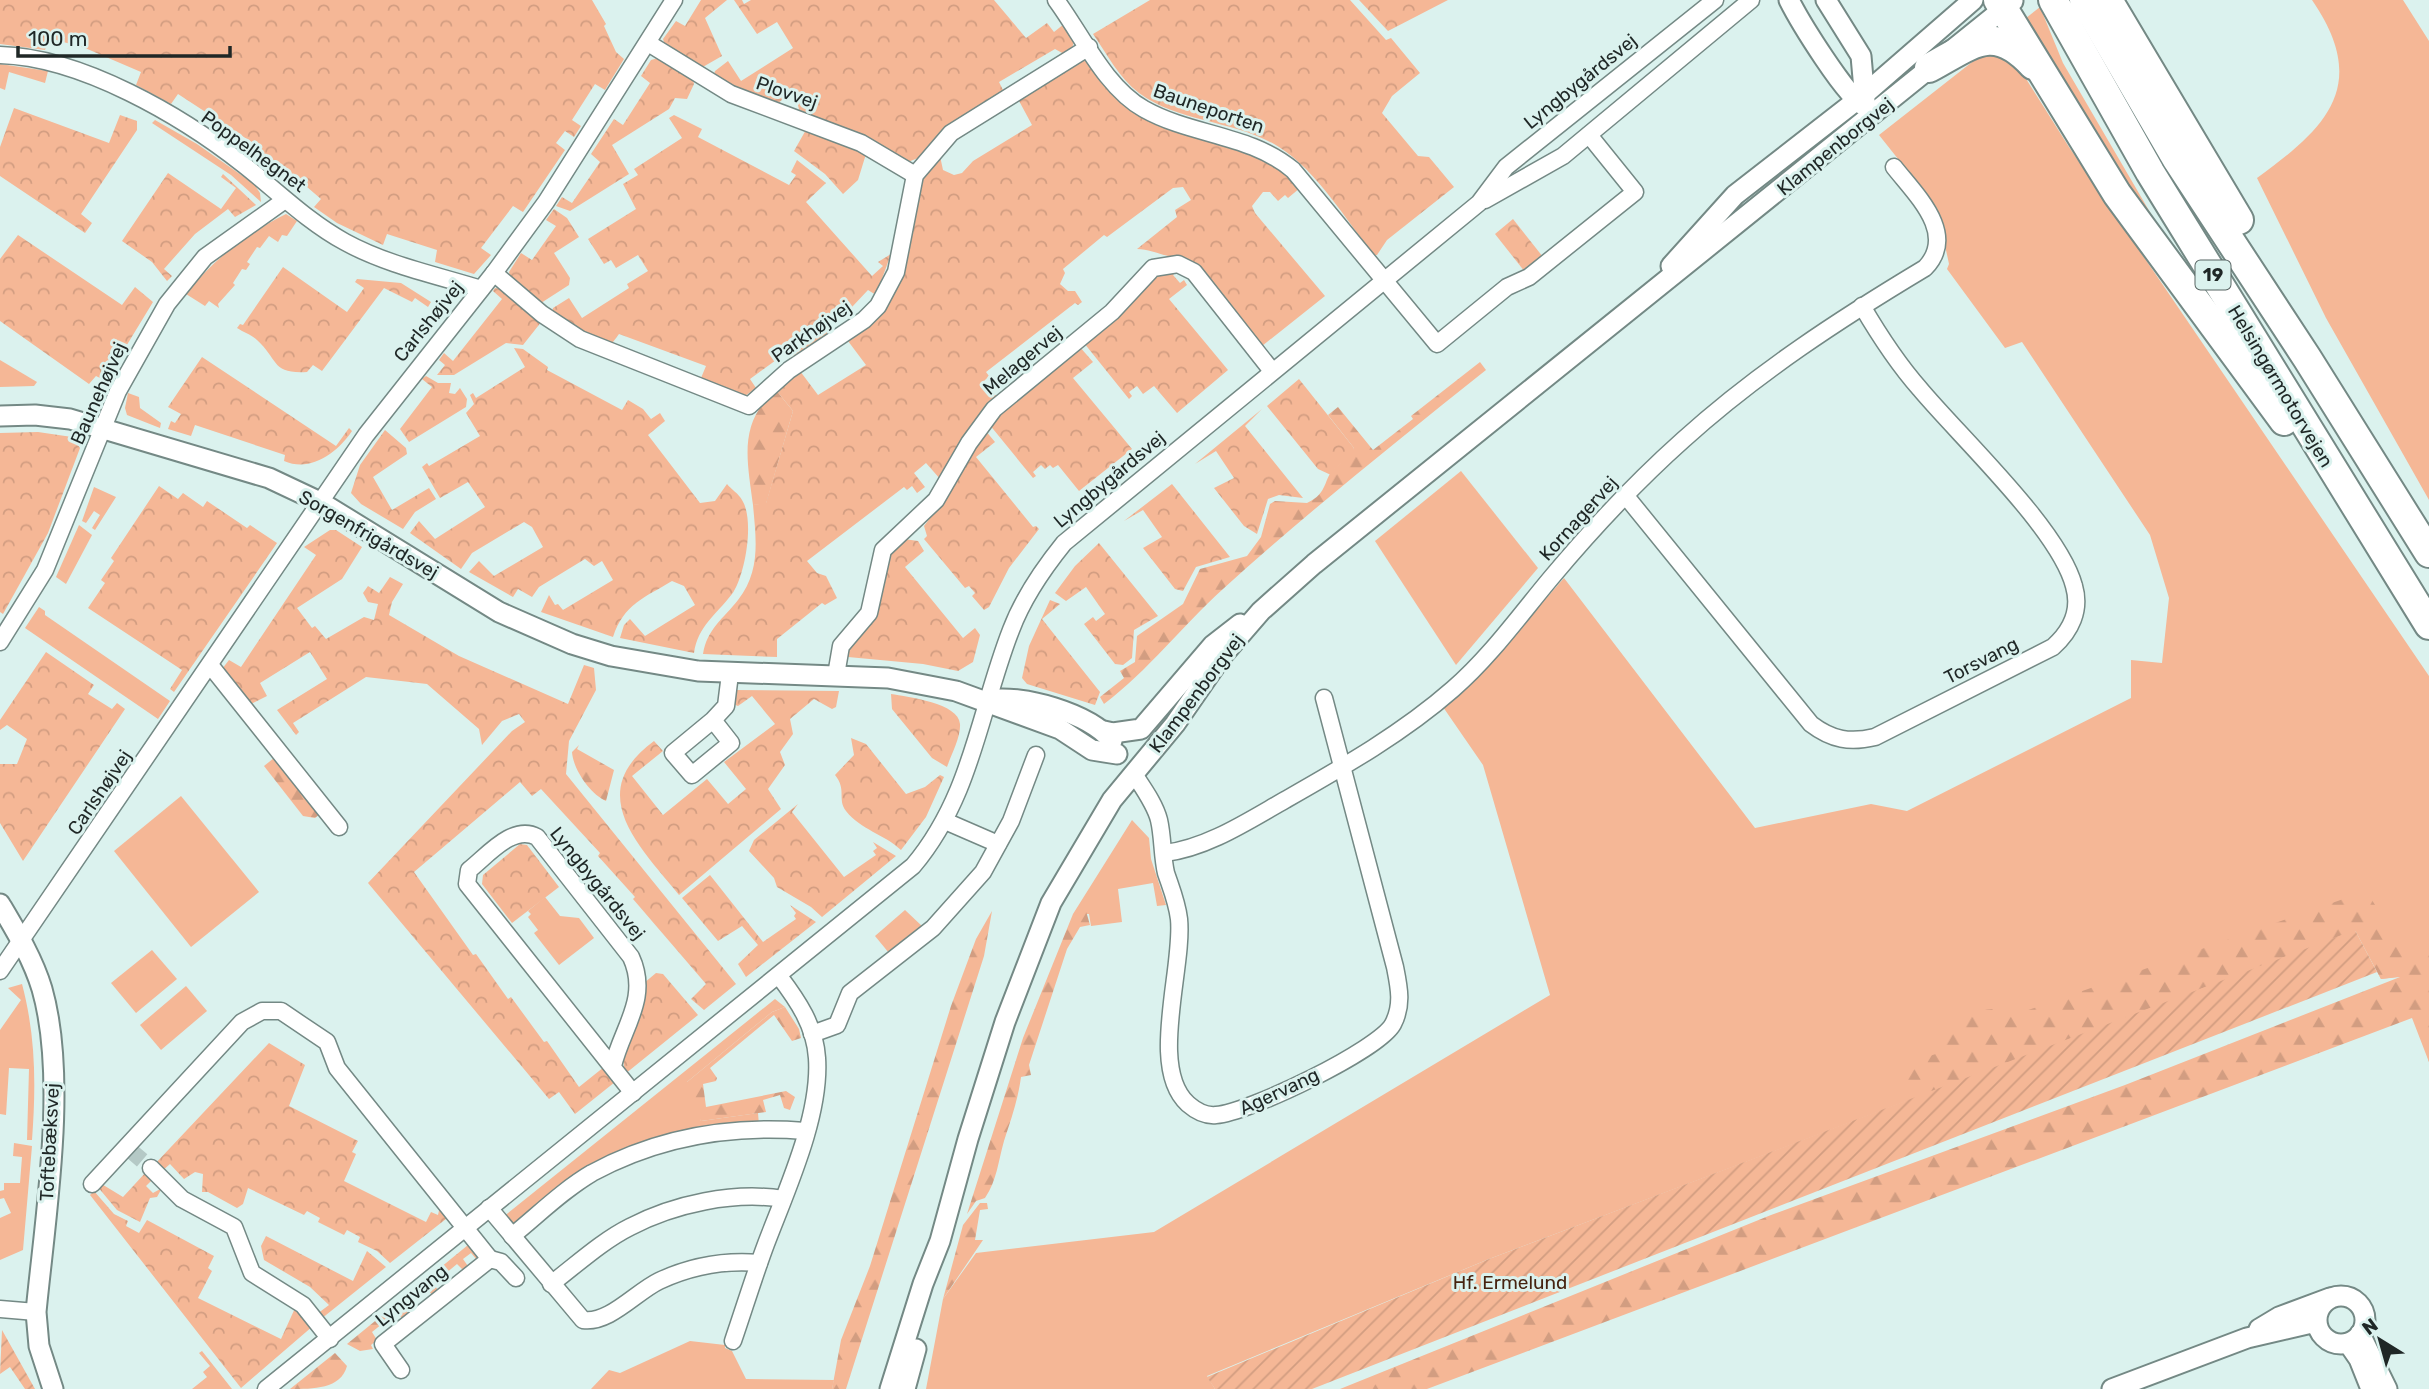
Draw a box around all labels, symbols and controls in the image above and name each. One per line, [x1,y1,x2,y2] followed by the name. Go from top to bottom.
[18,14,229,58] scale bar
[28,26,87,51] text: 100 m
[1519,29,1641,134] street label: Lyngbygårdsvej
[753,71,821,114] street label: Plovvej
[1150,79,1267,138] street label: Bauneporten
[1772,92,1898,200] street label: Klampenborgvej
[197,106,311,197] street label: Poppelhegnet
[2196,260,2230,290] road number: 19
[389,276,468,366] street label: Carlshøjvej
[767,295,856,367] street label: Parkhøjvej
[2223,301,2338,472] street label: Helsingørmotorvejen
[978,321,1066,400] street label: Melagervej
[66,338,131,448] street label: Baunehøjvej
[1049,426,1170,533] street label: Lyngbygårdsvej
[1534,471,1622,565] street label: Kornagervej
[295,485,443,584] street label: Sorgenfrigårdsvej
[1144,629,1249,757] street label: Klampenborgvej
[1940,632,2022,689] street label: Torsvang
[63,745,136,839] street label: Carlshøjvej
[545,822,650,944] street label: Lyngbygårdsvej
[1236,1063,1323,1120] street label: Agervang
[35,1082,64,1202] street label: Toftebæksvej
[371,1259,452,1331] street label: Lyngvang
[1453,1271,1567,1294] park label: Hf. Ermelund
[2345,1305,2415,1375] north arrow
[2358,1314,2382,1340] text: N

